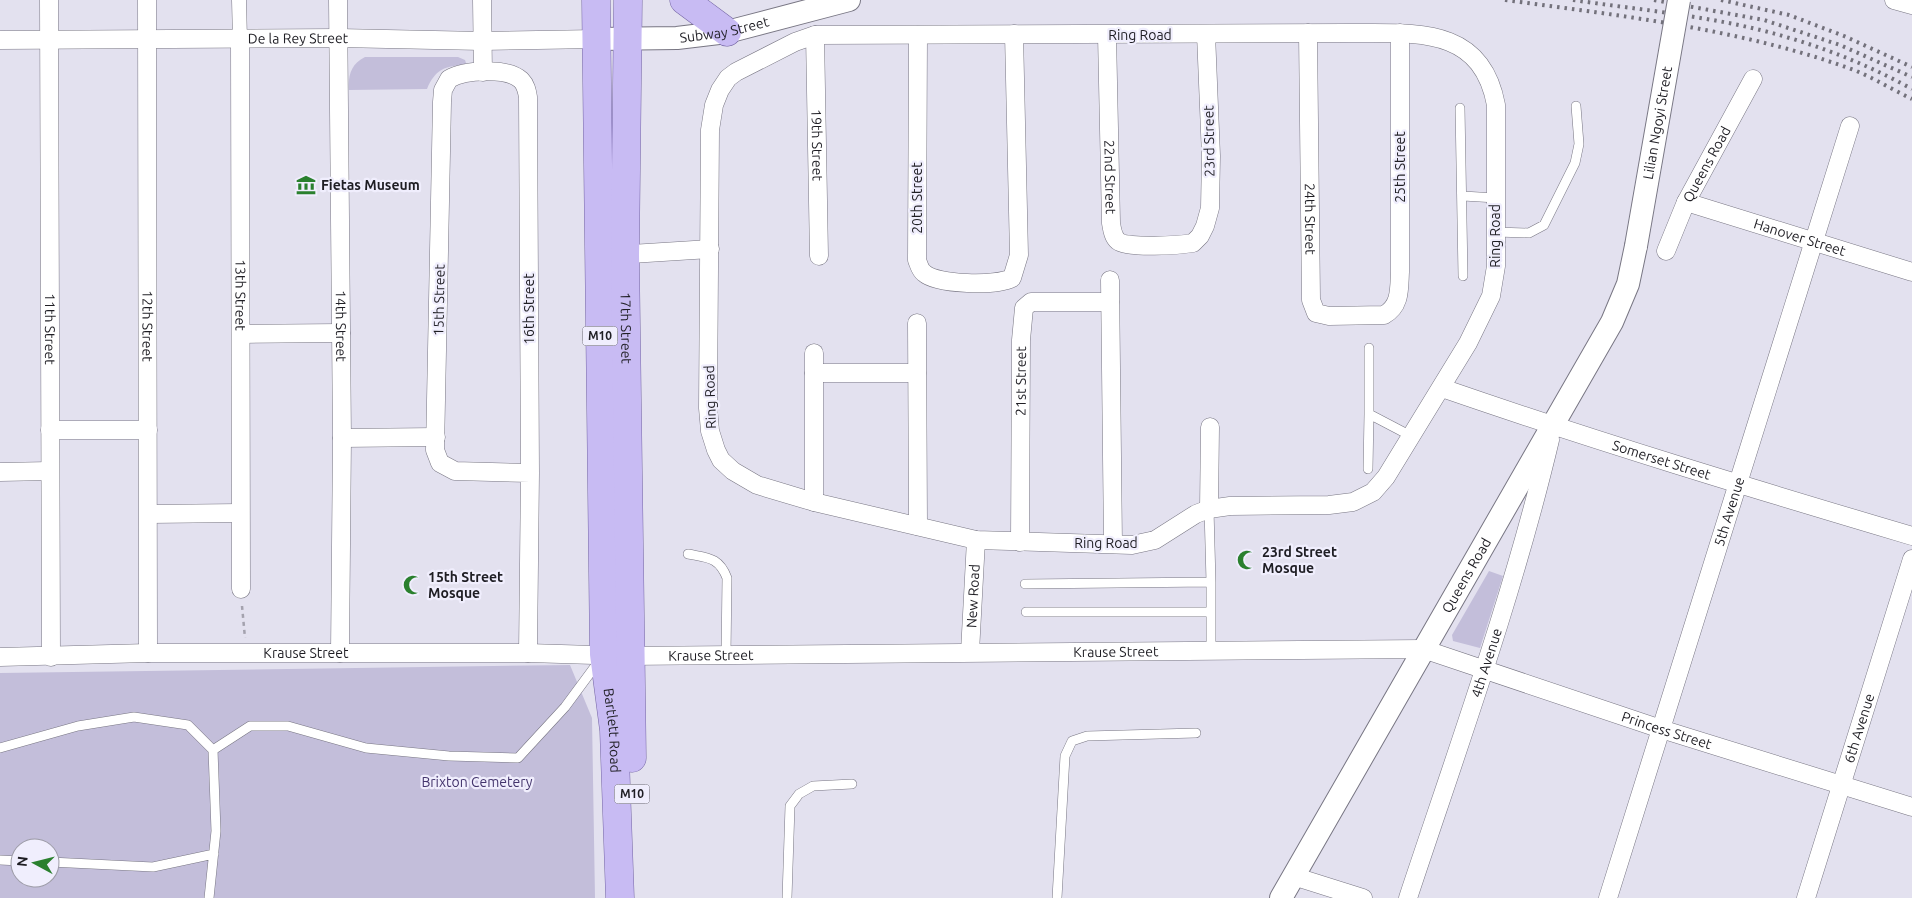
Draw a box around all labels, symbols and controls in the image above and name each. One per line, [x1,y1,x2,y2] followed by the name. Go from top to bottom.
[679,13,771,46] street label: Subway Street
[1108,27,1172,43] street label: Ring Road
[248,30,349,47] street label: De la Rey Street
[1640,64,1675,181] street label: Lilian Ngoyi Street
[1200,105,1218,177] street label: 23rd Street
[808,109,826,181] street label: 19th Street
[1680,123,1734,205] street label: Queens Road
[1392,131,1408,203] street label: 25th Street
[1101,140,1119,215] street label: 22nd Street
[909,162,925,234] street label: 20th Street
[295,174,317,196] museum icon: Fietas Museum
[321,177,420,193] place label: Fietas Museum
[1302,183,1318,255] street label: 24th Street
[1487,204,1503,268] street label: Ring Road
[1752,215,1848,259] street label: Hanover Street
[232,259,249,331] street label: 13th Street
[430,264,448,336] street label: 15th Street
[521,273,537,345] street label: 16th Street
[139,290,156,362] street label: 12th Street
[333,290,349,362] street label: 14th Street
[618,292,635,364] street label: 17th Street
[42,293,58,365] street label: 11th Street
[582,326,618,346] road number: M10
[1013,346,1029,416] street label: 21st Street
[701,365,719,429] street label: Ring Road
[1610,437,1713,483] street label: Somerset Street
[1711,475,1748,548] street label: 5th Avenue
[1074,535,1138,551] street label: Ring Road
[1438,535,1494,616] street label: Queens Road
[1262,544,1337,576] place label: 23rd Street Mosque
[1236,549,1258,571] mosque icon: 23rd Street Mosque
[963,564,983,629] street label: New Road
[428,569,503,601] place label: 15th Street Mosque
[402,574,424,596] mosque icon: 15th Street Mosque
[1468,626,1505,699] street label: 4th Avenue
[1073,643,1159,660] street label: Krause Street
[263,645,349,661] street label: Krause Street
[668,647,754,664] street label: Krause Street
[601,687,624,773] street label: Bartlett Road
[1841,691,1877,765] street label: 6th Avenue
[1619,708,1714,752] street label: Princess Street
[421,774,533,790] park label: Brixton Cemetery
[614,784,650,804] road number: M10
[10,838,60,888] north arrow
[14,855,31,868] text: N

